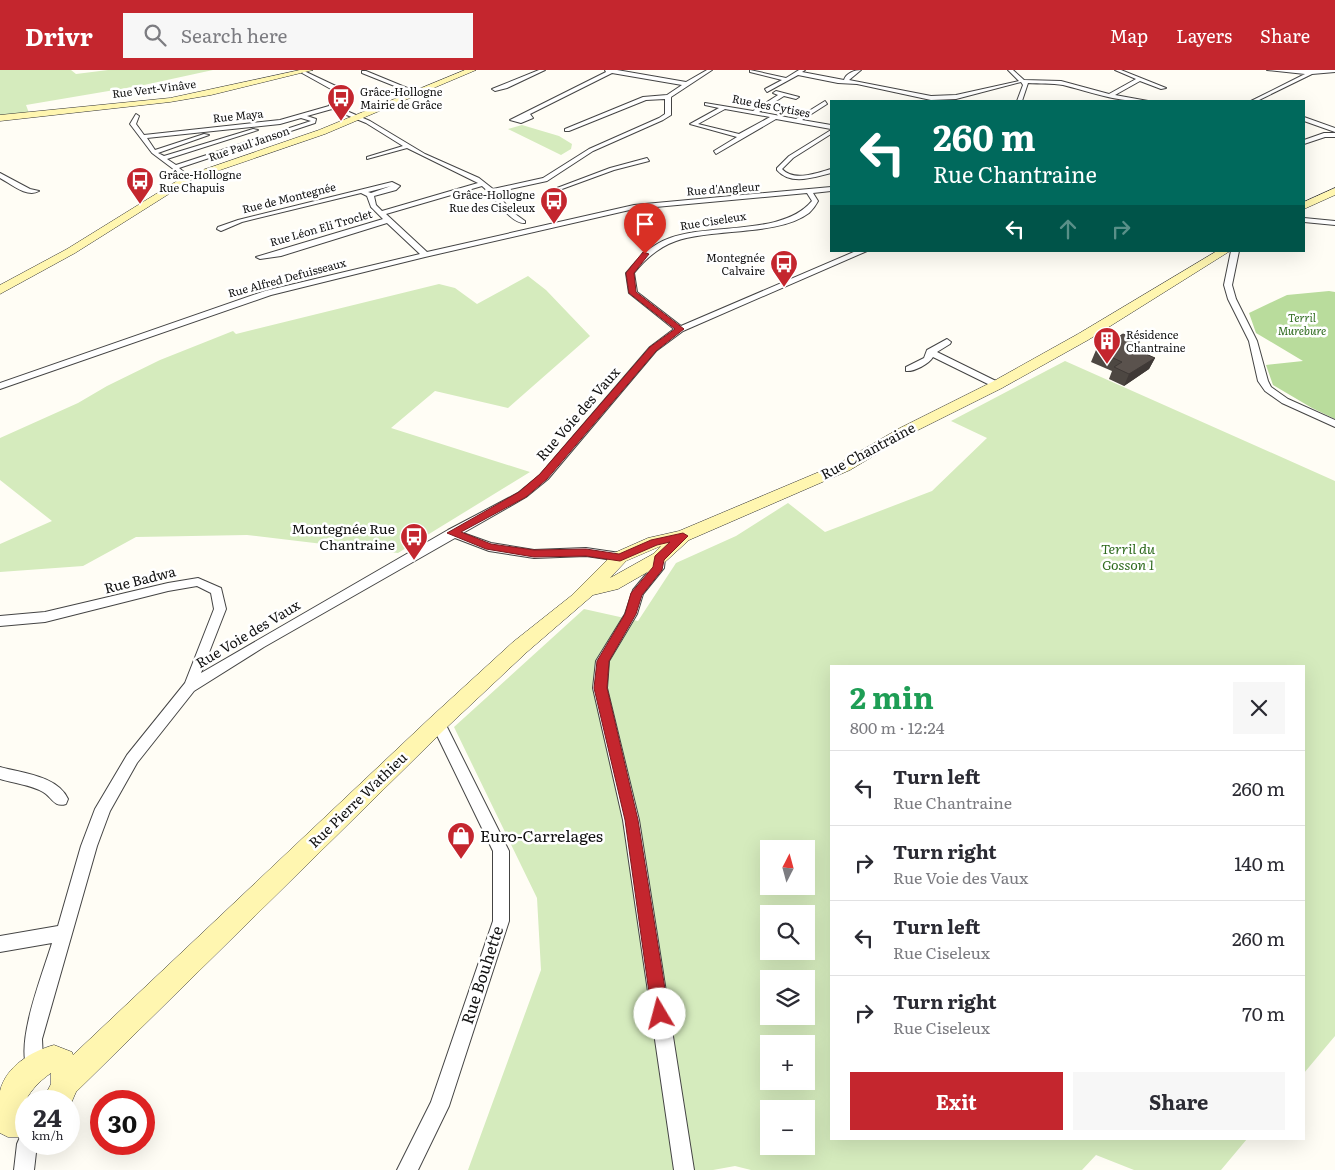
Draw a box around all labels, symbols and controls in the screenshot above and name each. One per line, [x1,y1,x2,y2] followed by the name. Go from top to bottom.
[123,13,473,58] search box
[25,18,93,53] text: Drivr
[141,21,169,49] icon: search
[181,21,287,49] text: Search here
[1110,22,1148,49] text: Map
[1176,22,1232,49] text: Layers
[1260,22,1310,49] text: Share
[111,75,197,101] street label: Rue Vert-Vinâve
[326,83,356,122] bus stop icon: Grâce-Hollogne Mairie de Grâce
[360,83,443,112] place label: Grâce-Hollogne Mairie de Grâce
[731,90,812,120] street label: Rue des Cytises
[212,104,264,126] street label: Rue Maya
[933,110,1036,162] text: 260 m
[850,120,915,185] icon: left
[206,122,291,164] street label: Rue Paul Janson
[933,157,1097,190] text: Rue Chantraine
[125,166,155,205] bus stop icon: Grâce-Hollogne Rue Chapuis
[159,166,242,195] place label: Grâce-Hollogne Rue Chapuis
[686,177,761,199] street label: Rue d'Angleur
[240,178,337,216] street label: Rue de Montegnée
[449,186,536,215] place label: Grâce-Hollogne Rue des Ciseleux
[539,186,569,225] bus stop icon: Grâce-Hollogne Rue des Ciseleux
[624,203,666,254] pin
[268,205,374,249] street label: Rue Léon Eli Troclet
[679,207,748,233] street label: Rue Ciseleux
[631,210,659,238] icon: arrive
[1001,215,1029,243] icon: left
[1054,215,1082,243] icon: ahead
[1107,215,1135,243] icon: right
[706,249,765,278] place label: Montegnée Calvaire
[769,249,799,288] bus stop icon: Montegnée Calvaire
[226,253,348,301] street label: Rue Alfred Defuisseaux
[1278,309,1326,338] park label: Terril Murebure
[1092,326,1122,365] building icon: Résidence Chantraine
[1126,326,1186,355] place label: Résidence Chantraine
[531,362,624,465] street label: Rue Voie des Vaux
[817,417,918,483] street label: Rue Chantraine
[291,518,395,554] place label: Montegnée Rue Chantraine
[399,522,429,561] bus stop icon: Montegnée Rue Chantraine
[1101,538,1156,574] park label: Terril du Gosson 1
[102,560,178,598] street label: Rue Badwa
[192,594,303,672] street label: Rue Voie des Vaux
[850,674,934,718] text: 2 min
[1233,682,1285,734] button: close
[850,715,944,739] text: 800 m · 12:24
[304,747,411,852] street label: Rue Pierre Wathieu
[893,762,980,790] text: Turn left
[850,774,878,802] icon: left
[1232,774,1285,802] text: 260 m
[893,790,1012,814] text: Rue Chantraine
[446,821,476,860] shop icon: Euro-Carrelages
[480,823,603,847] place label: Euro-Carrelages
[893,837,997,865] text: Turn right
[760,840,815,895] north arrow
[760,840,815,1155] map controls
[850,849,878,877] icon: right
[1234,849,1285,877] text: 140 m
[893,865,1028,889] text: Rue Voie des Vaux
[760,905,815,960] button: search
[893,912,980,940] text: Turn left
[454,922,508,1027] street label: Rue Bouhette
[850,924,878,952] icon: left
[1232,924,1285,952] text: 260 m
[893,940,990,964] text: Rue Ciseleux
[760,970,815,1025] button: layers
[633,987,685,1039] position arrow
[893,987,997,1015] text: Turn right
[850,999,878,1027] icon: right
[1242,999,1285,1027] text: 70 m
[893,1015,990,1039] text: Rue Ciseleux
[760,1035,815,1090] button: +
[850,1072,1063,1130] button: Exit
[1073,1072,1285,1130] button: Share
[90,1090,155,1155] speed limit sign: 30
[33,1098,62,1135] text: 24
[760,1100,815,1155] button: −
[32,1126,63,1144] text: km/h

